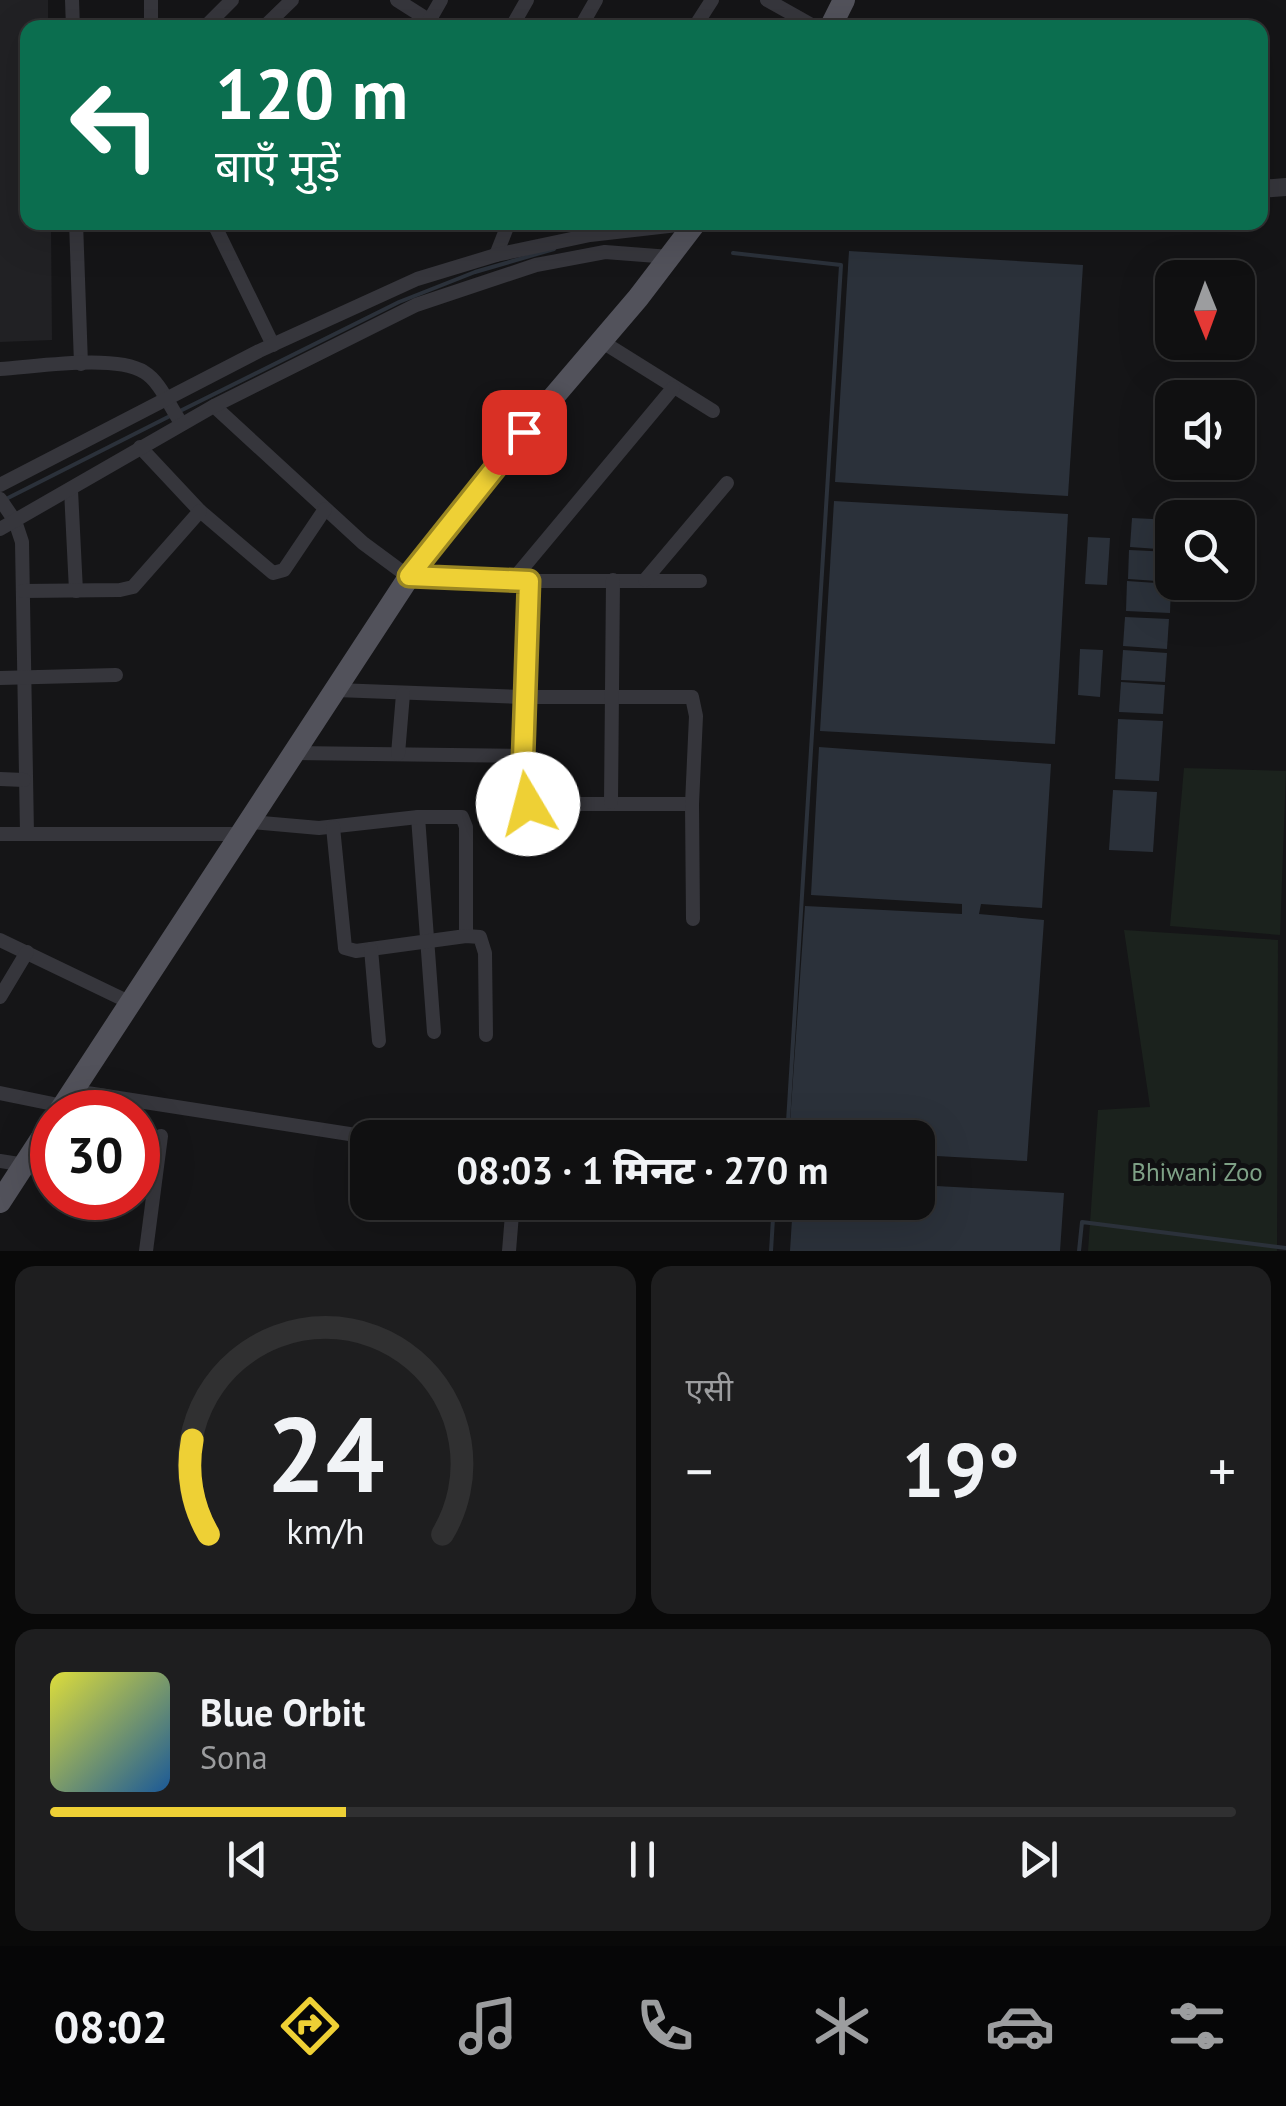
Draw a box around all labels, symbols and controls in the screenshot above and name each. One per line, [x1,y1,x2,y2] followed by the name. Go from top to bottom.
[215,48,408,138] text: 120 m
[50,60,180,190] icon: left
[215,136,340,194] text: बाएँ मुड़ें
[1155,260,1255,360] north arrow
[1155,260,1255,600] map controls
[1155,380,1255,480] button: sound
[482,390,567,475] pin
[497,405,552,460] icon: arrive
[1155,500,1255,600] button: search
[476,752,580,856] position arrow
[30,1090,160,1220] speed limit sign: 30
[457,1145,828,1194] text: 08:03 · 1 मिनट · 270 m
[1131,1156,1263,1188] park label: Bhiwani Zoo
[686,1368,733,1410] text: एसी
[266,1386,384,1521] text: 24
[902,1421,1020,1518] text: 19°
[686,1435,713,1506] text: −
[1208,1435,1236,1506] text: +
[286,1508,364,1554] text: km/h
[200,1687,365,1736] text: Blue Orbit
[200,1736,268,1778] text: Sona
[220,1832,275,1887] icon: previous
[615,1832,670,1887] icon: pause
[1011,1832,1066,1887] icon: next
[275,1991,345,2061] icon: directions
[453,1991,523,2061] icon: music
[630,1991,700,2061] icon: phone
[807,1991,877,2061] icon: climate
[985,1991,1055,2061] icon: car
[1162,1991,1232,2061] icon: filters
[54,1997,168,2055] text: 08:02

